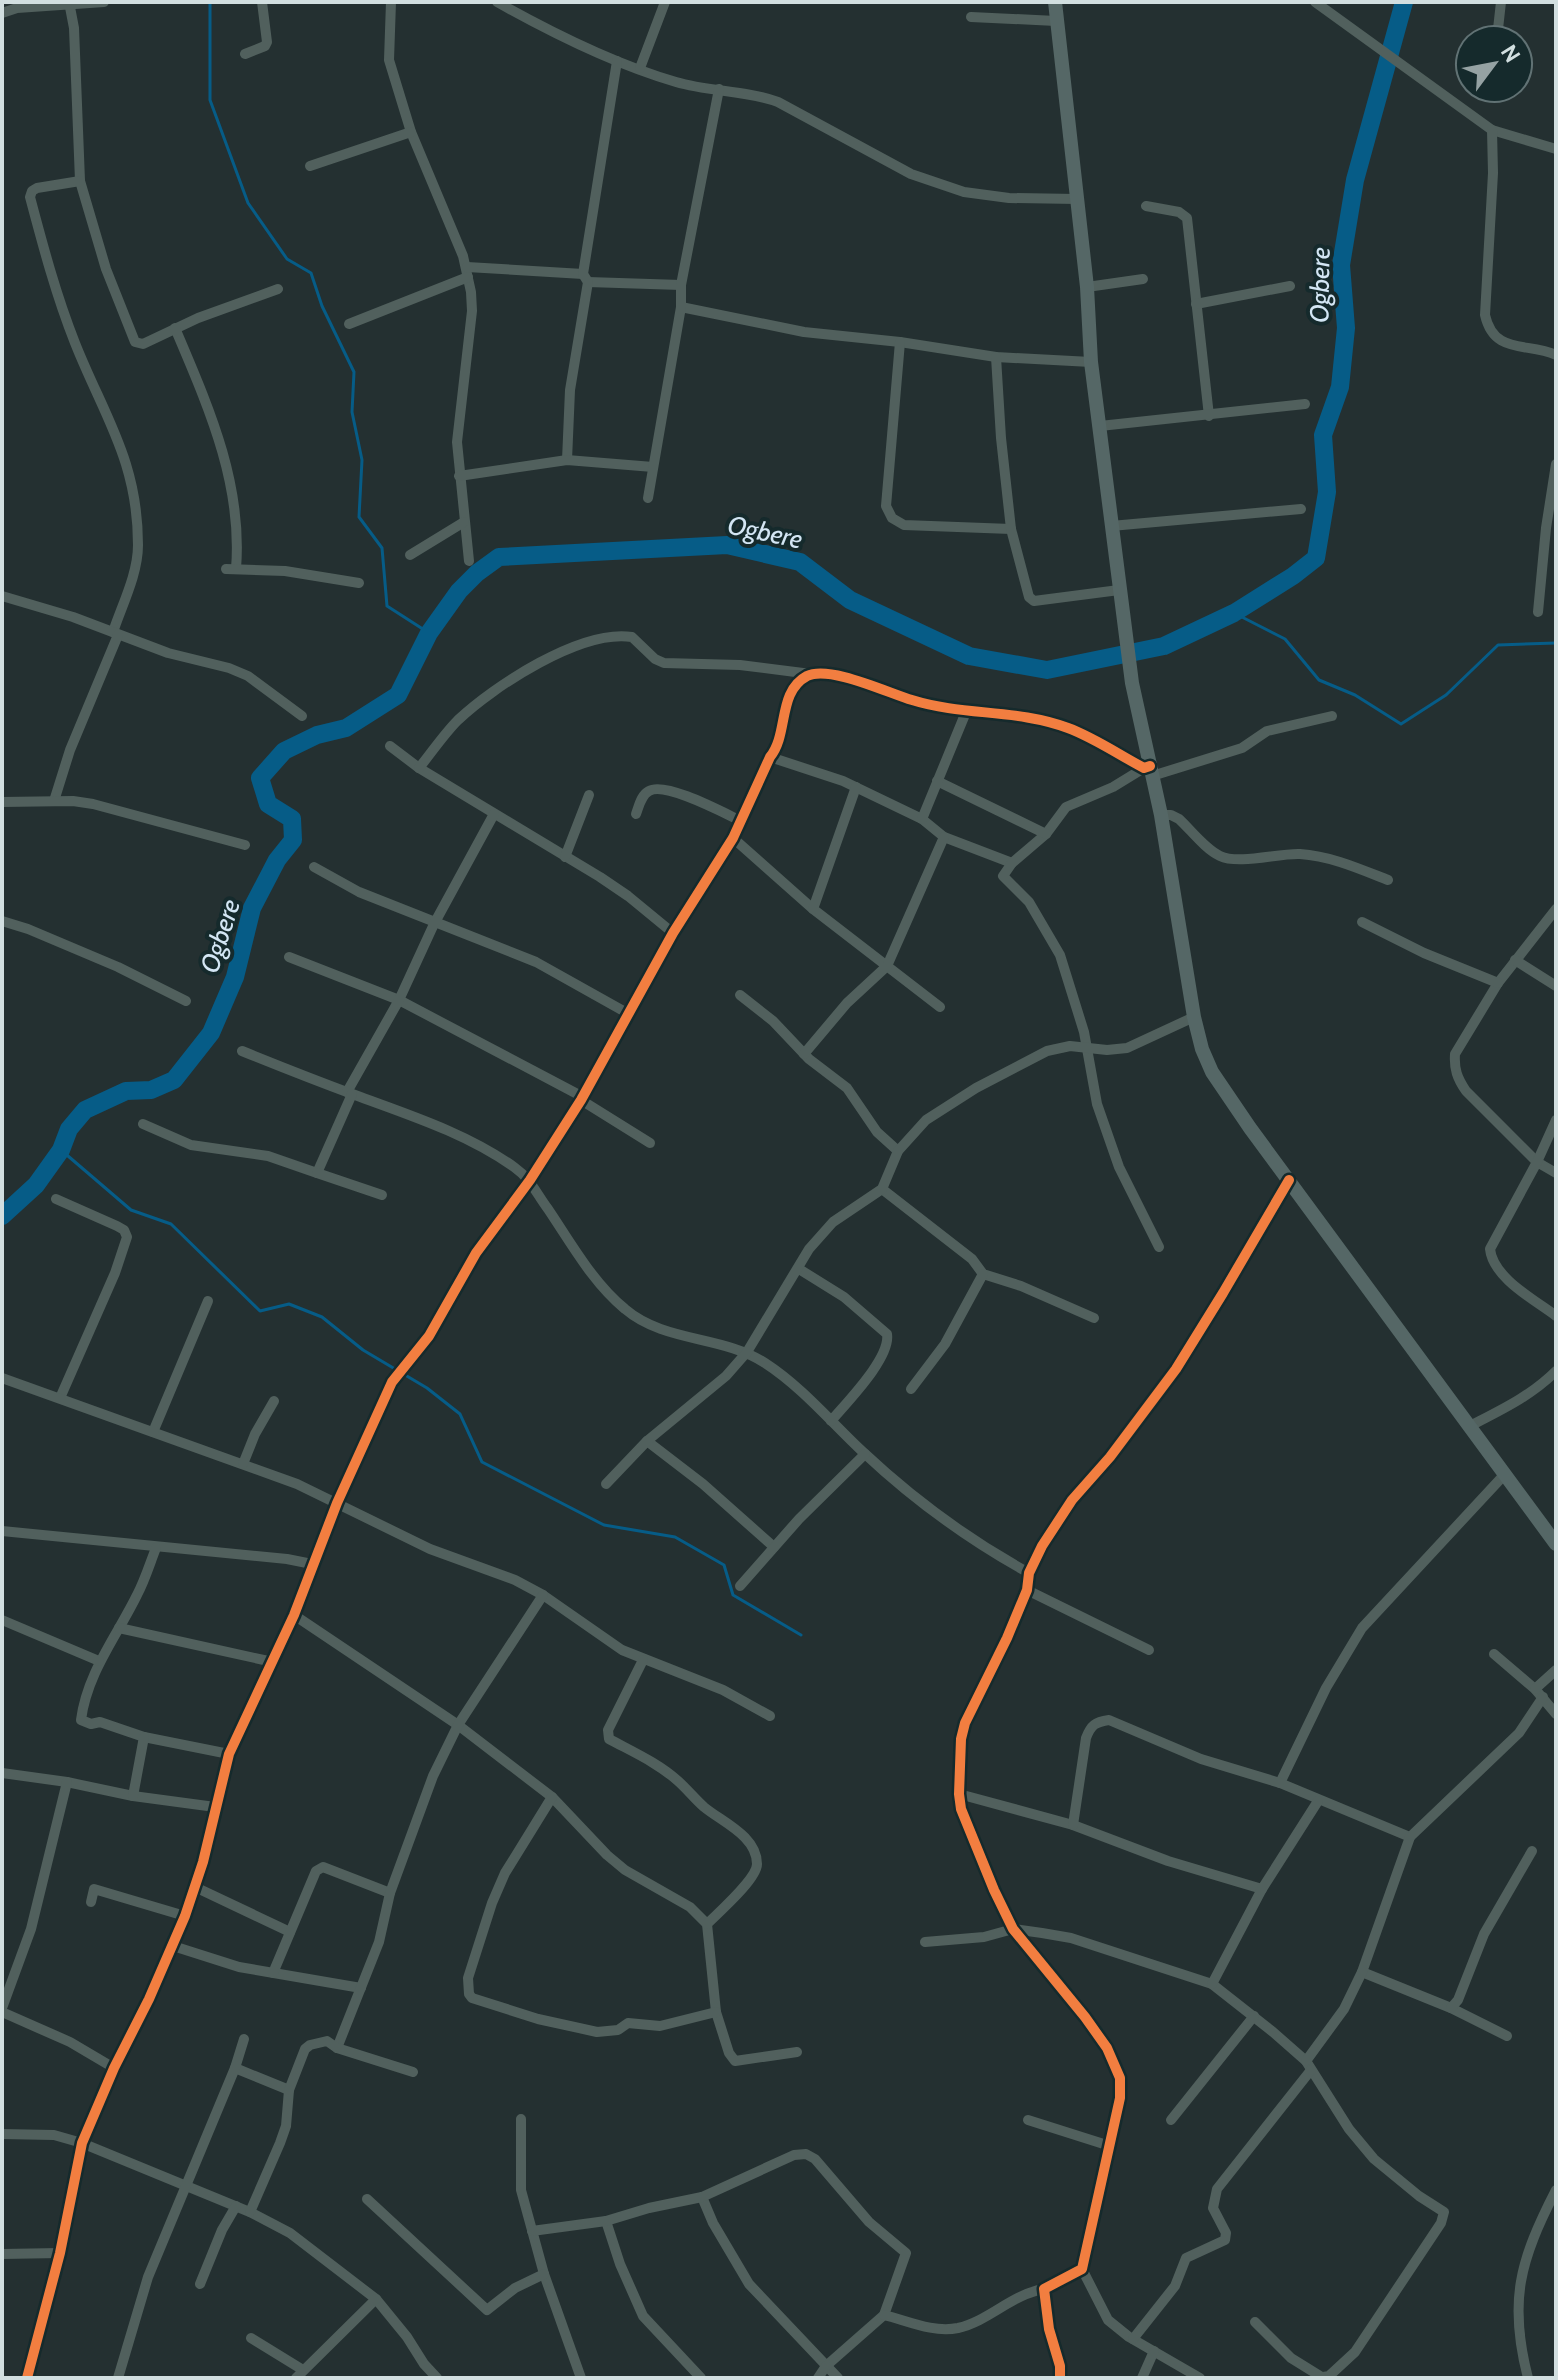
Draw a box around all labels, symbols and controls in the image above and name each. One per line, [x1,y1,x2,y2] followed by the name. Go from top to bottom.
[1454,24,1534,104] north arrow
[1495,40,1526,67] text: N
[1303,247,1337,323] water label: Ogbere
[725,508,805,556] water label: Ogbere
[193,895,247,977] water label: Ogbere

